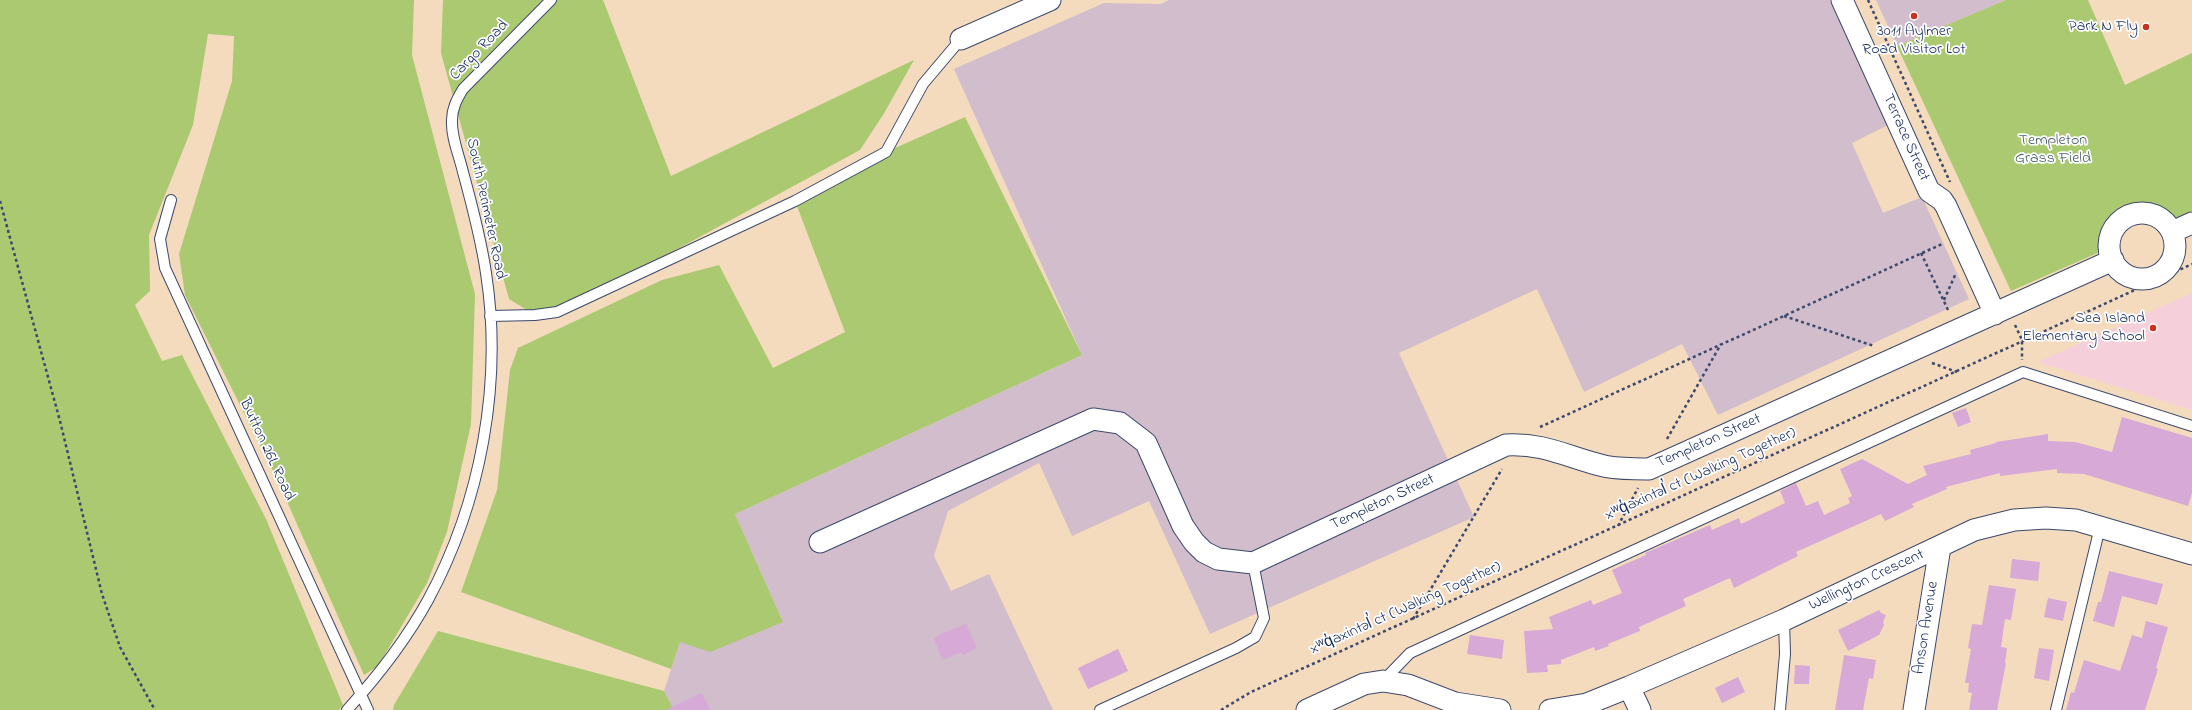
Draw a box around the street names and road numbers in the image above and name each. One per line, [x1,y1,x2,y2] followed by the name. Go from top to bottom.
[446,17,514,85] street label: Cargo Road
[1877,91,1933,185] street label: Terrace Street
[461,137,509,281] street label: South Perimeter Road
[234,396,298,504] street label: Button 26L Road
[1654,410,1764,474] street label: Templeton Street
[1603,424,1799,526] street label: xʷq̓axintəl̕ ct (Walking Together)
[1328,470,1438,536] street label: Templeton Street
[1806,546,1928,616] street label: Wellington Crescent
[1308,558,1504,660] street label: xʷq̓axintəl̕ ct (Walking Together)
[1910,580,1944,676] street label: Anson Avenue

